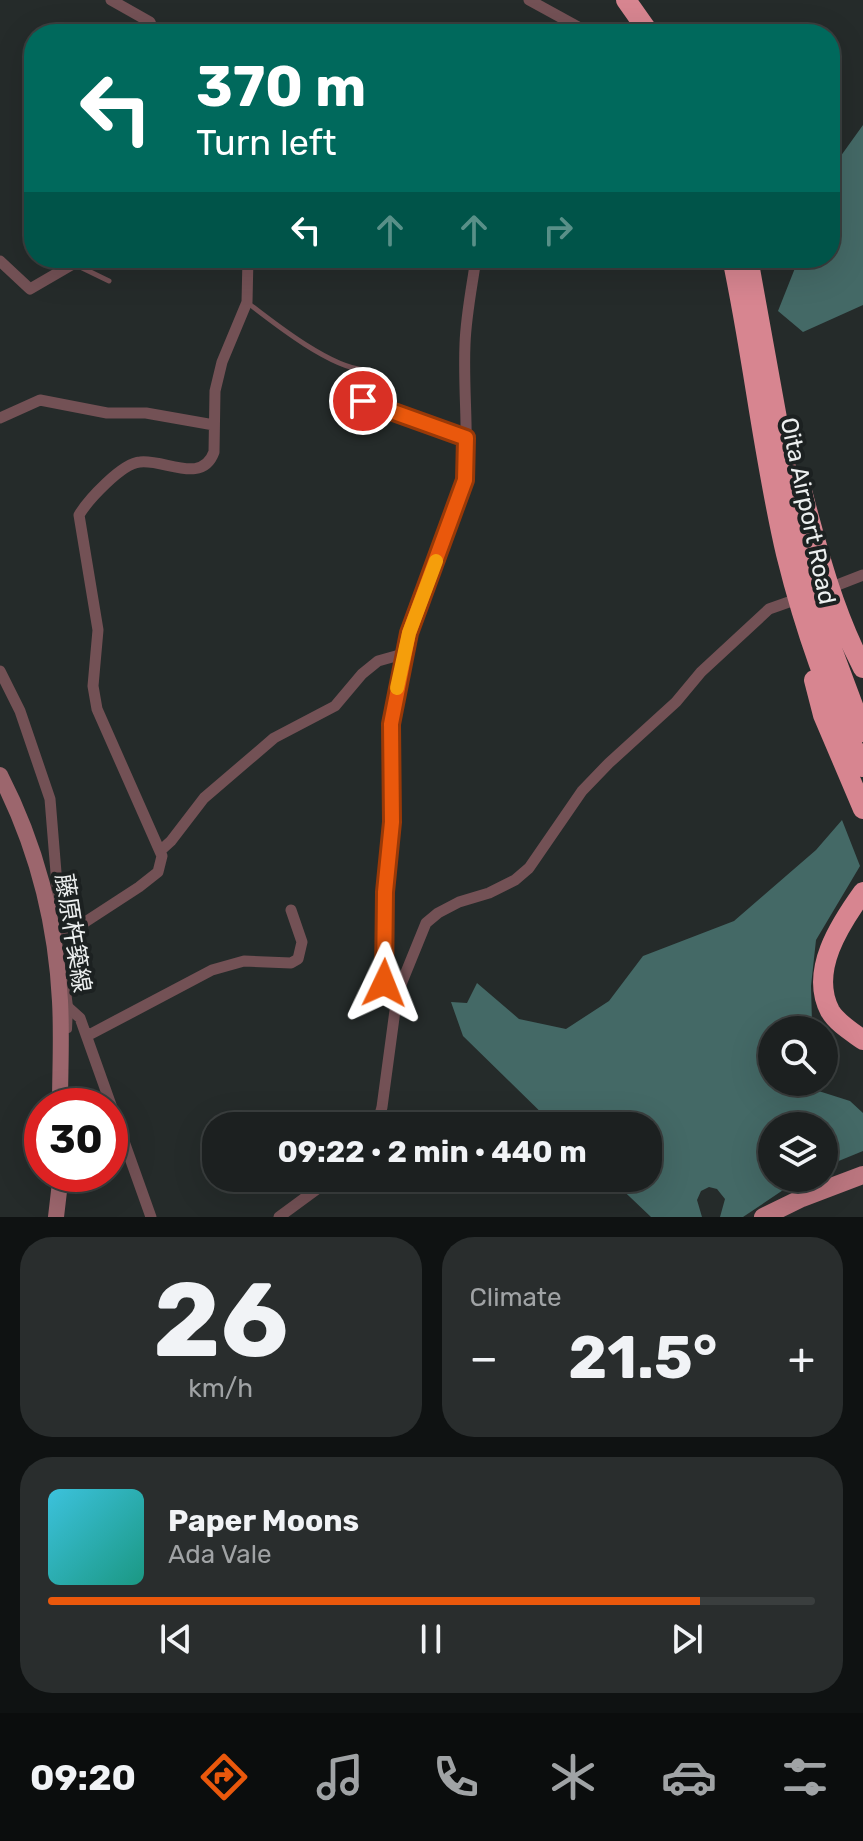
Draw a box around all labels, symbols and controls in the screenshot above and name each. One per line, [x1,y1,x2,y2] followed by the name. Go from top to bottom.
[196,54,366,120] text: 370 m
[64,56,168,160] icon: left
[196,121,337,164] text: Turn left
[284,208,328,252] icon: left
[368,208,412,252] icon: ahead
[452,208,496,252] icon: ahead
[536,208,580,252] icon: right
[329,367,397,435] pin
[341,379,385,423] icon: arrive
[775,415,841,607] street label: Oita Airport Road
[50,872,96,994] street label: 藤原杵築線
[342,941,426,1025] position arrow
[758,1016,838,1192] map controls
[758,1016,838,1096] button: search
[24,1088,128,1192] speed limit sign: 30
[758,1112,838,1192] button: layers
[277,1134,587,1170] text: 09:22 · 2 min · 440 m
[153,1259,288,1382] text: 26
[470,1282,562,1313] text: Climate
[568,1322,717,1393] text: 21.5°
[470,1332,498,1384] text: −
[788,1332,815,1384] text: +
[188,1373,253,1404] text: km/h
[168,1503,359,1539] text: Paper Moons
[168,1539,272,1570] text: Ada Vale
[154,1617,198,1661] icon: previous
[409,1617,453,1661] icon: pause
[665,1617,709,1661] icon: next
[196,1749,252,1805] icon: directions
[312,1749,368,1805] icon: music
[428,1749,484,1805] icon: phone
[545,1749,601,1805] icon: climate
[661,1749,717,1805] icon: car
[777,1749,833,1805] icon: filters
[30,1756,136,1799] text: 09:20

